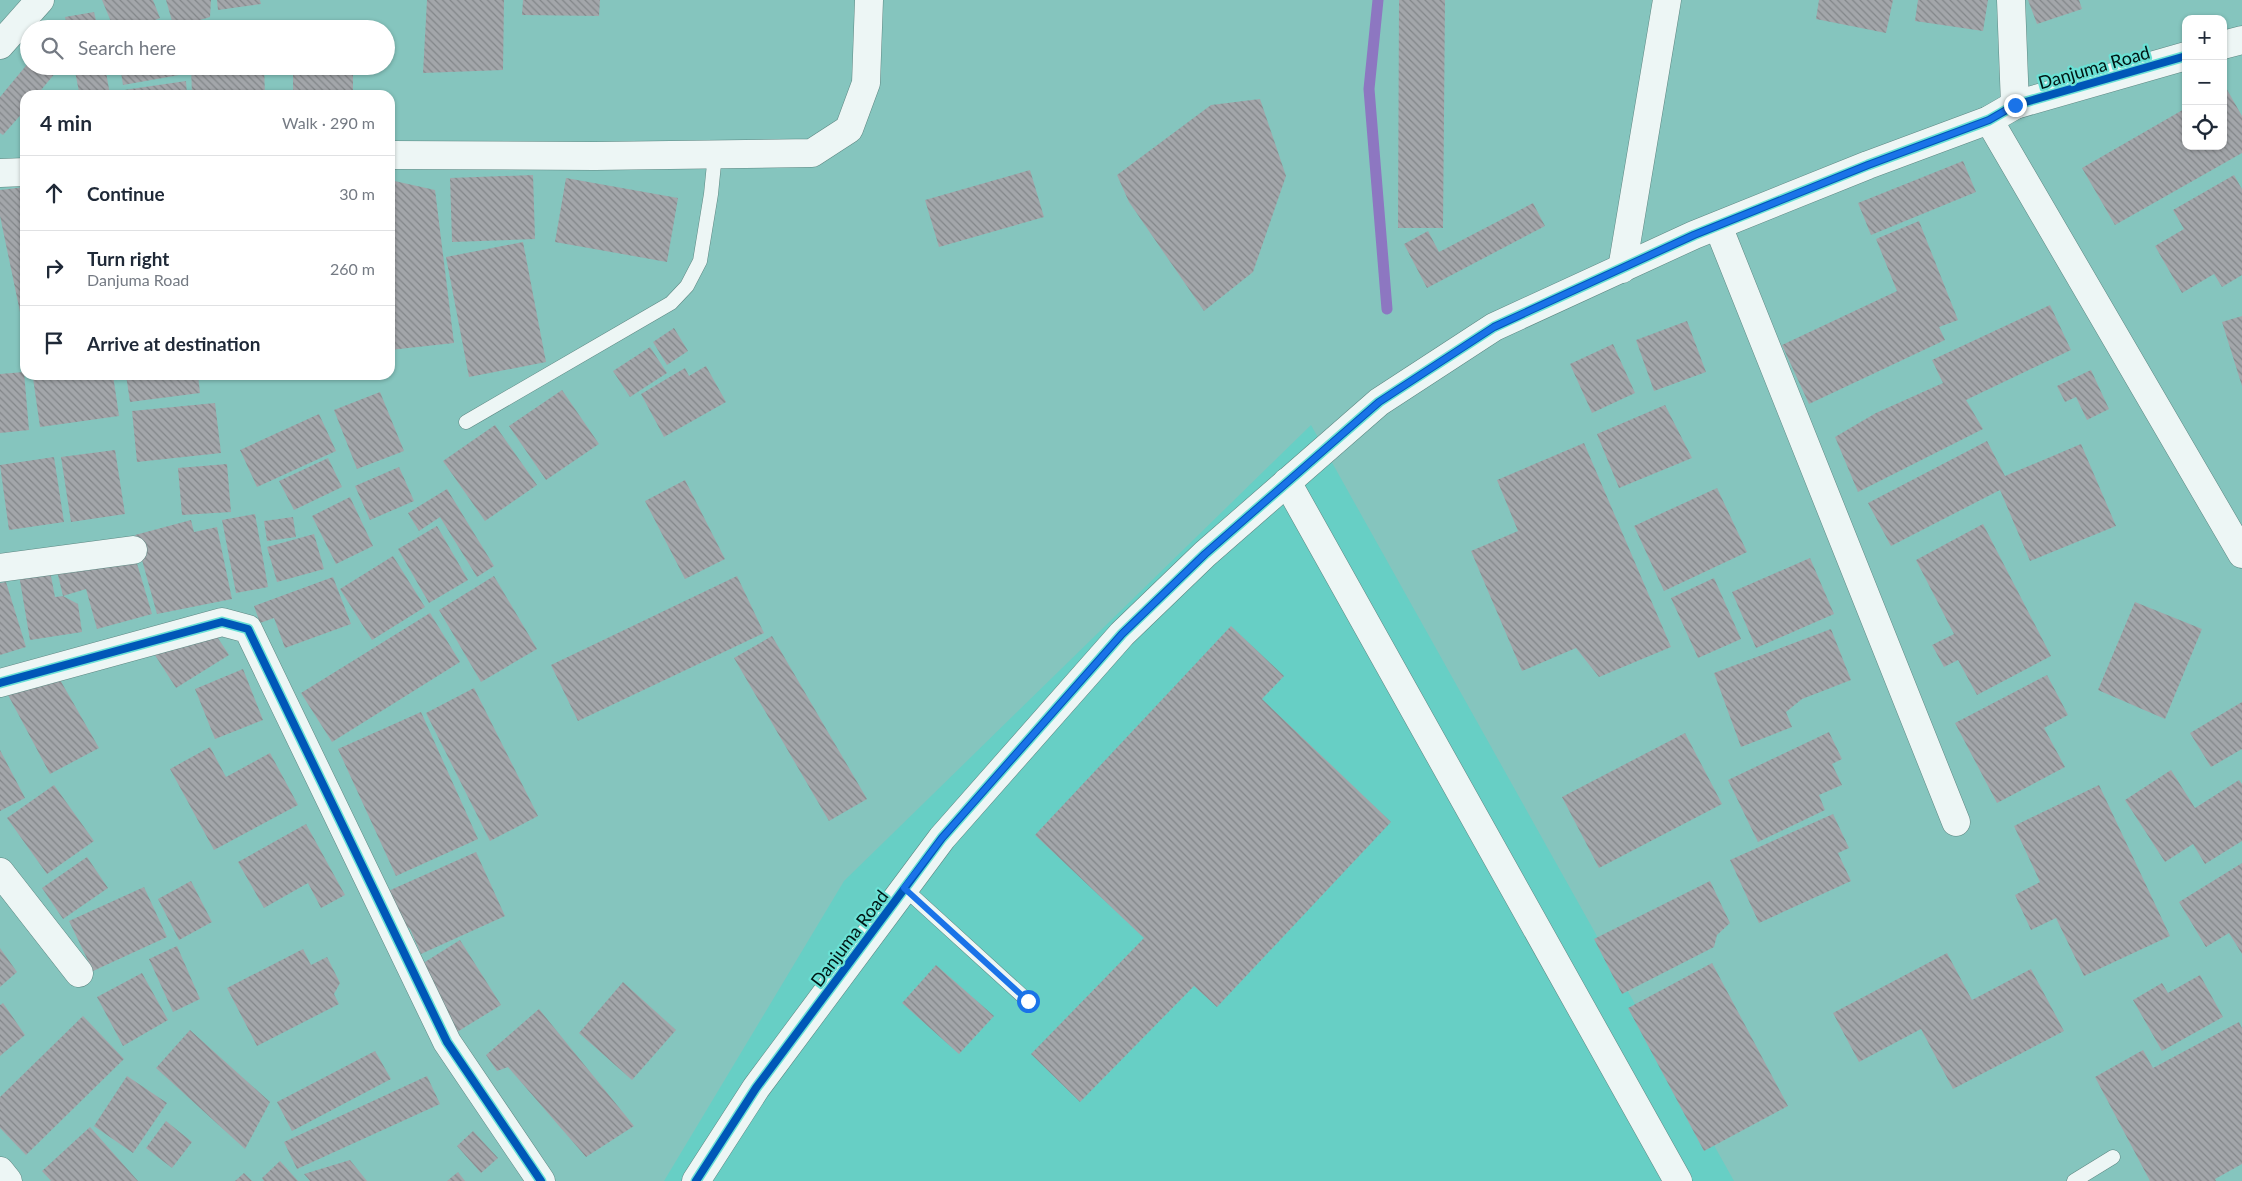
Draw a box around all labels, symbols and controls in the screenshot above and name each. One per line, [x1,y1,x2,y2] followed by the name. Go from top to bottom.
[2182,15,2227,150] map controls
[2182,15,2227,60] button: +
[20,20,395,75] search box
[38,34,66,62] icon: search
[78,36,176,59] text: Search here
[2036,41,2152,93] street label: Danjuma Road
[2182,60,2227,105] button: −
[2004,94,2027,117] route end
[2182,105,2227,150] button: locate
[40,110,92,135] text: 4 min
[282,113,375,132] text: Walk · 290 m
[40,179,68,207] icon: ahead
[87,182,165,205] text: Continue
[339,184,375,203] text: 30 m
[87,247,169,270] text: Turn right
[40,254,68,282] icon: right
[330,259,375,278] text: 260 m
[87,270,189,289] text: Danjuma Road
[40,329,68,357] icon: arrive
[87,332,260,355] text: Arrive at destination
[806,885,892,991] street label: Danjuma Road
[1017,990,1040,1013] route start

